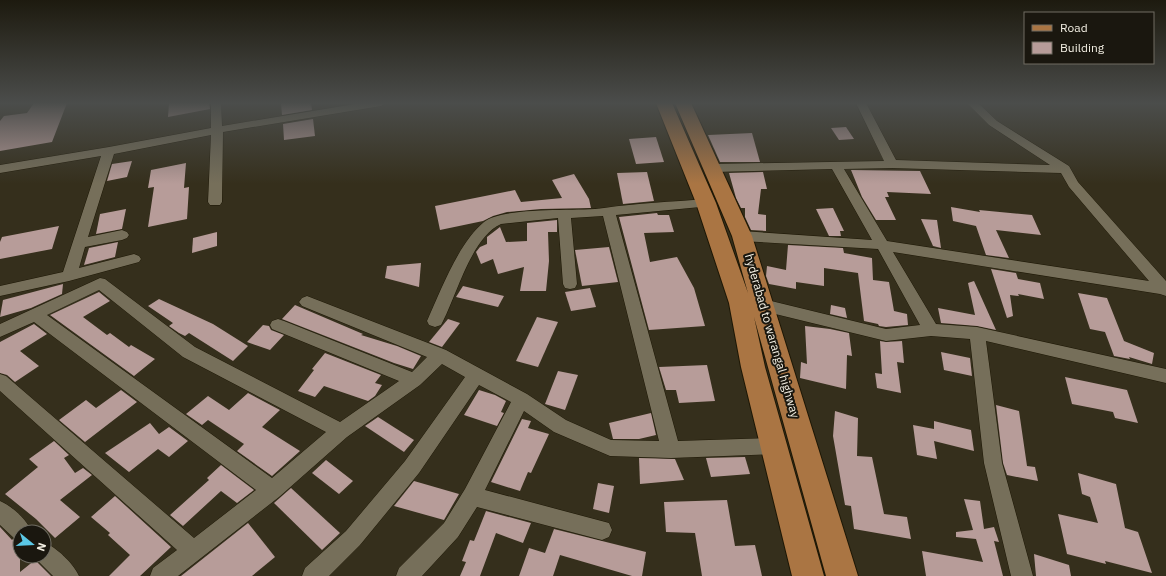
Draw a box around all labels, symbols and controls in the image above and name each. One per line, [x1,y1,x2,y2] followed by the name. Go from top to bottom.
[1024,12,1154,64] legend
[1060,20,1088,35] text: Road
[1060,40,1105,55] text: Building
[742,252,803,420] street label: hyderabad to warangal highway
[12,524,52,564] north arrow
[34,541,49,553] text: N

